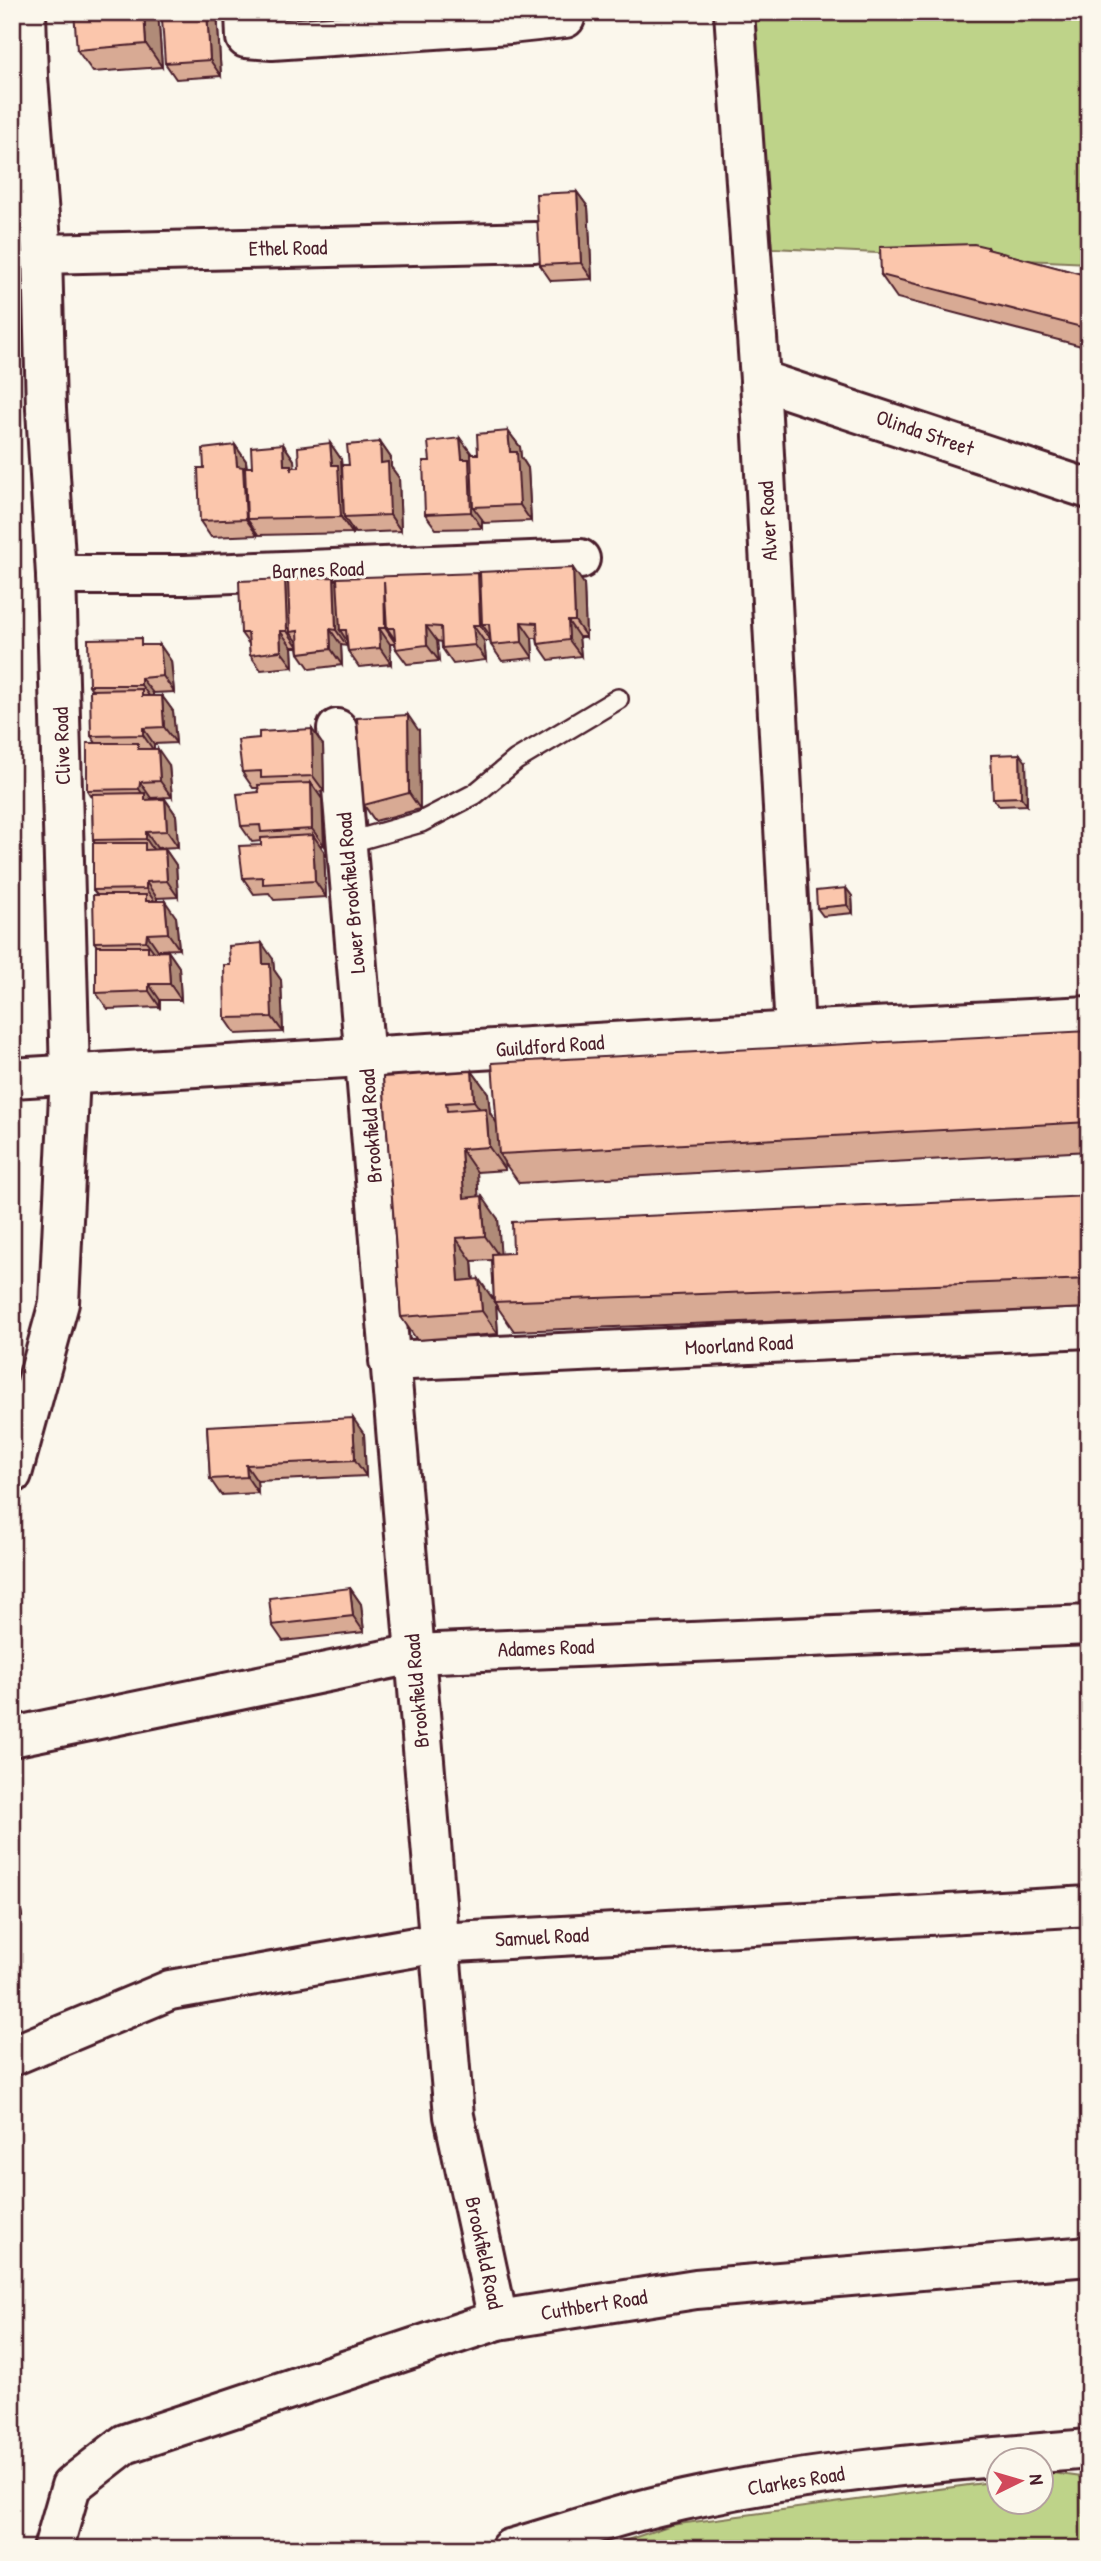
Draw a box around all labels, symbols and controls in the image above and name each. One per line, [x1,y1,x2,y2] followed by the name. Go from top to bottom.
[248,232,328,263] street label: Ethel Road
[872,402,979,463] street label: Olinda Street
[751,480,784,562] street label: Alver Road
[271,553,365,586] street label: Barnes Road
[46,707,77,785] street label: Clive Road
[329,811,372,975] street label: Lower Brookfield Road
[495,1027,605,1064] street label: Guildford Road
[352,1068,389,1184] street label: Brookfield Road
[684,1327,794,1362] street label: Moorland Road
[497,1631,595,1664] street label: Adames Road
[397,1633,436,1749] street label: Brookfield Road
[494,1920,590,1953] street label: Samuel Road
[458,2194,511,2312] street label: Brookfield Road
[539,2282,649,2327] street label: Cuthbert Road
[986,2446,1056,2516] north arrow
[745,2459,847,2502] street label: Clarkes Road
[1024,2473,1050,2486] text: N

